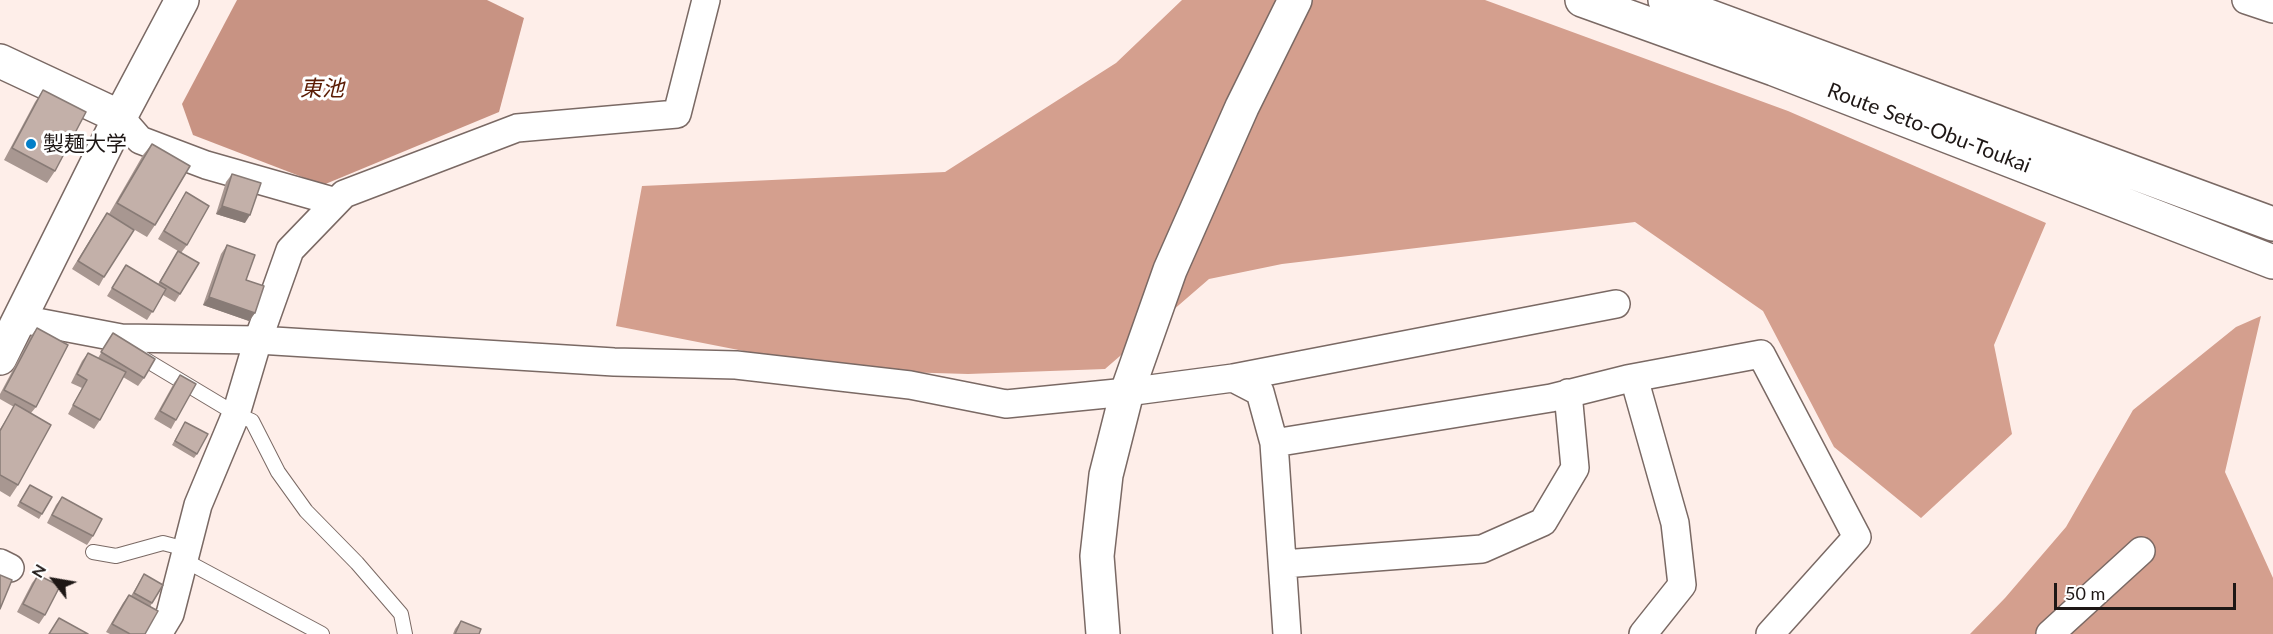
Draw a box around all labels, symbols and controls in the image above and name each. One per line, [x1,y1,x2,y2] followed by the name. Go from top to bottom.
[300,76,344,102] water label: 東池
[1824,78,2034,178] street label: Route Seto-Obu-Toukai
[43,131,127,157] place label: 製麺大学
[24,137,38,151] marker: 製麺大学
[24,550,84,610] north arrow
[27,560,49,581] text: N
[2057,571,2238,609] scale bar
[2065,582,2105,604] text: 50 m

